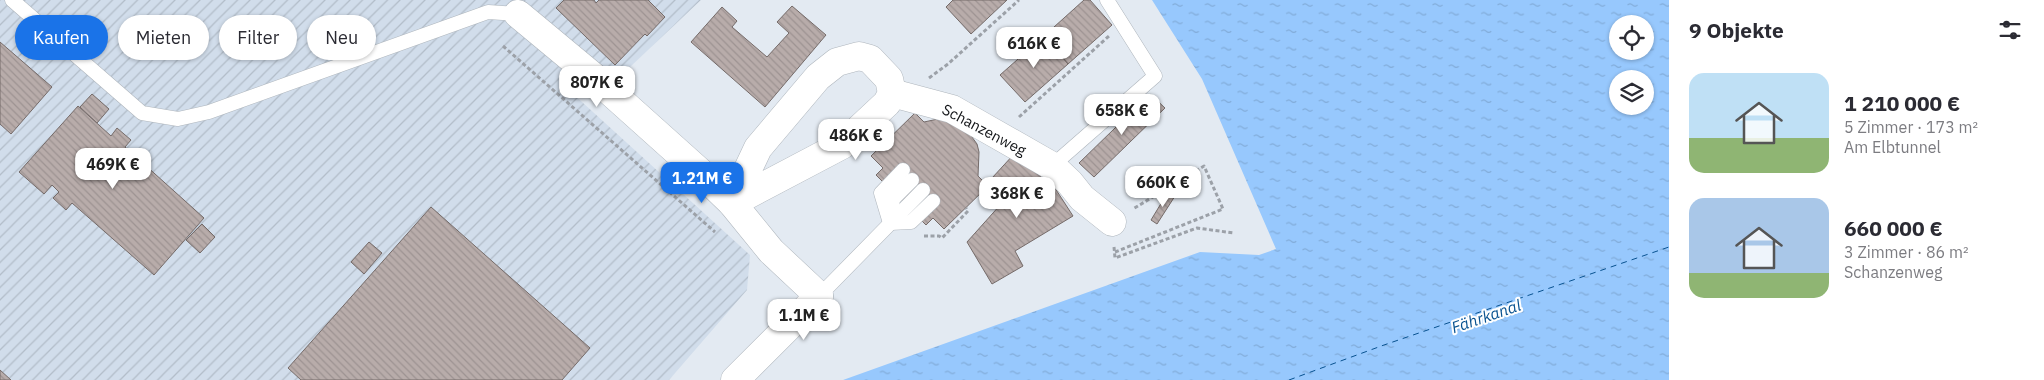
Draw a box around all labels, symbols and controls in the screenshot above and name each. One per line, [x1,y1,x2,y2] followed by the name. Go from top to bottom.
[15,15,108,60] chip: Kaufen
[118,15,209,60] chip: Mieten
[219,15,297,60] chip: Filter
[307,15,376,60] chip: Neu
[1609,15,1654,115] map controls
[1609,15,1654,60] button: locate
[1689,16,1784,44] text: 9 Objekte
[1996,16,2024,44] icon: filters
[993,27,1075,69] pin: 616K €
[1007,33,1061,53] text: 616K €
[556,66,638,108] pin: 807K €
[1609,70,1654,115] button: layers
[570,72,624,92] text: 807K €
[1844,89,1960,117] text: 1 210 000 €
[1729,93,1789,153] icon: home
[1081,94,1163,136] pin: 658K €
[939,99,1030,160] street label: Schanzenweg
[1095,100,1149,120] text: 658K €
[1844,117,1978,137] text: 5 Zimmer · 173 m²
[815,119,897,161] pin: 486K €
[829,125,883,145] text: 486K €
[1844,137,1941,157] text: Am Elbtunnel
[72,148,154,190] pin: 469K €
[86,154,140,174] text: 469K €
[656,162,748,204] pin: 1.21M €
[1122,166,1204,208] pin: 660K €
[672,168,732,188] text: 1.21M €
[1136,172,1190,192] text: 660K €
[976,176,1058,219] pin: 368K €
[990,183,1044,203] text: 368K €
[1844,214,1943,242] text: 660 000 €
[1729,218,1789,278] icon: home
[1844,242,1969,262] text: 3 Zimmer · 86 m²
[1844,262,1943,282] text: Schanzenweg
[1449,295,1524,337] water label: Fährkanal
[763,298,845,341] pin: 1.1M €
[778,305,830,325] text: 1.1M €

